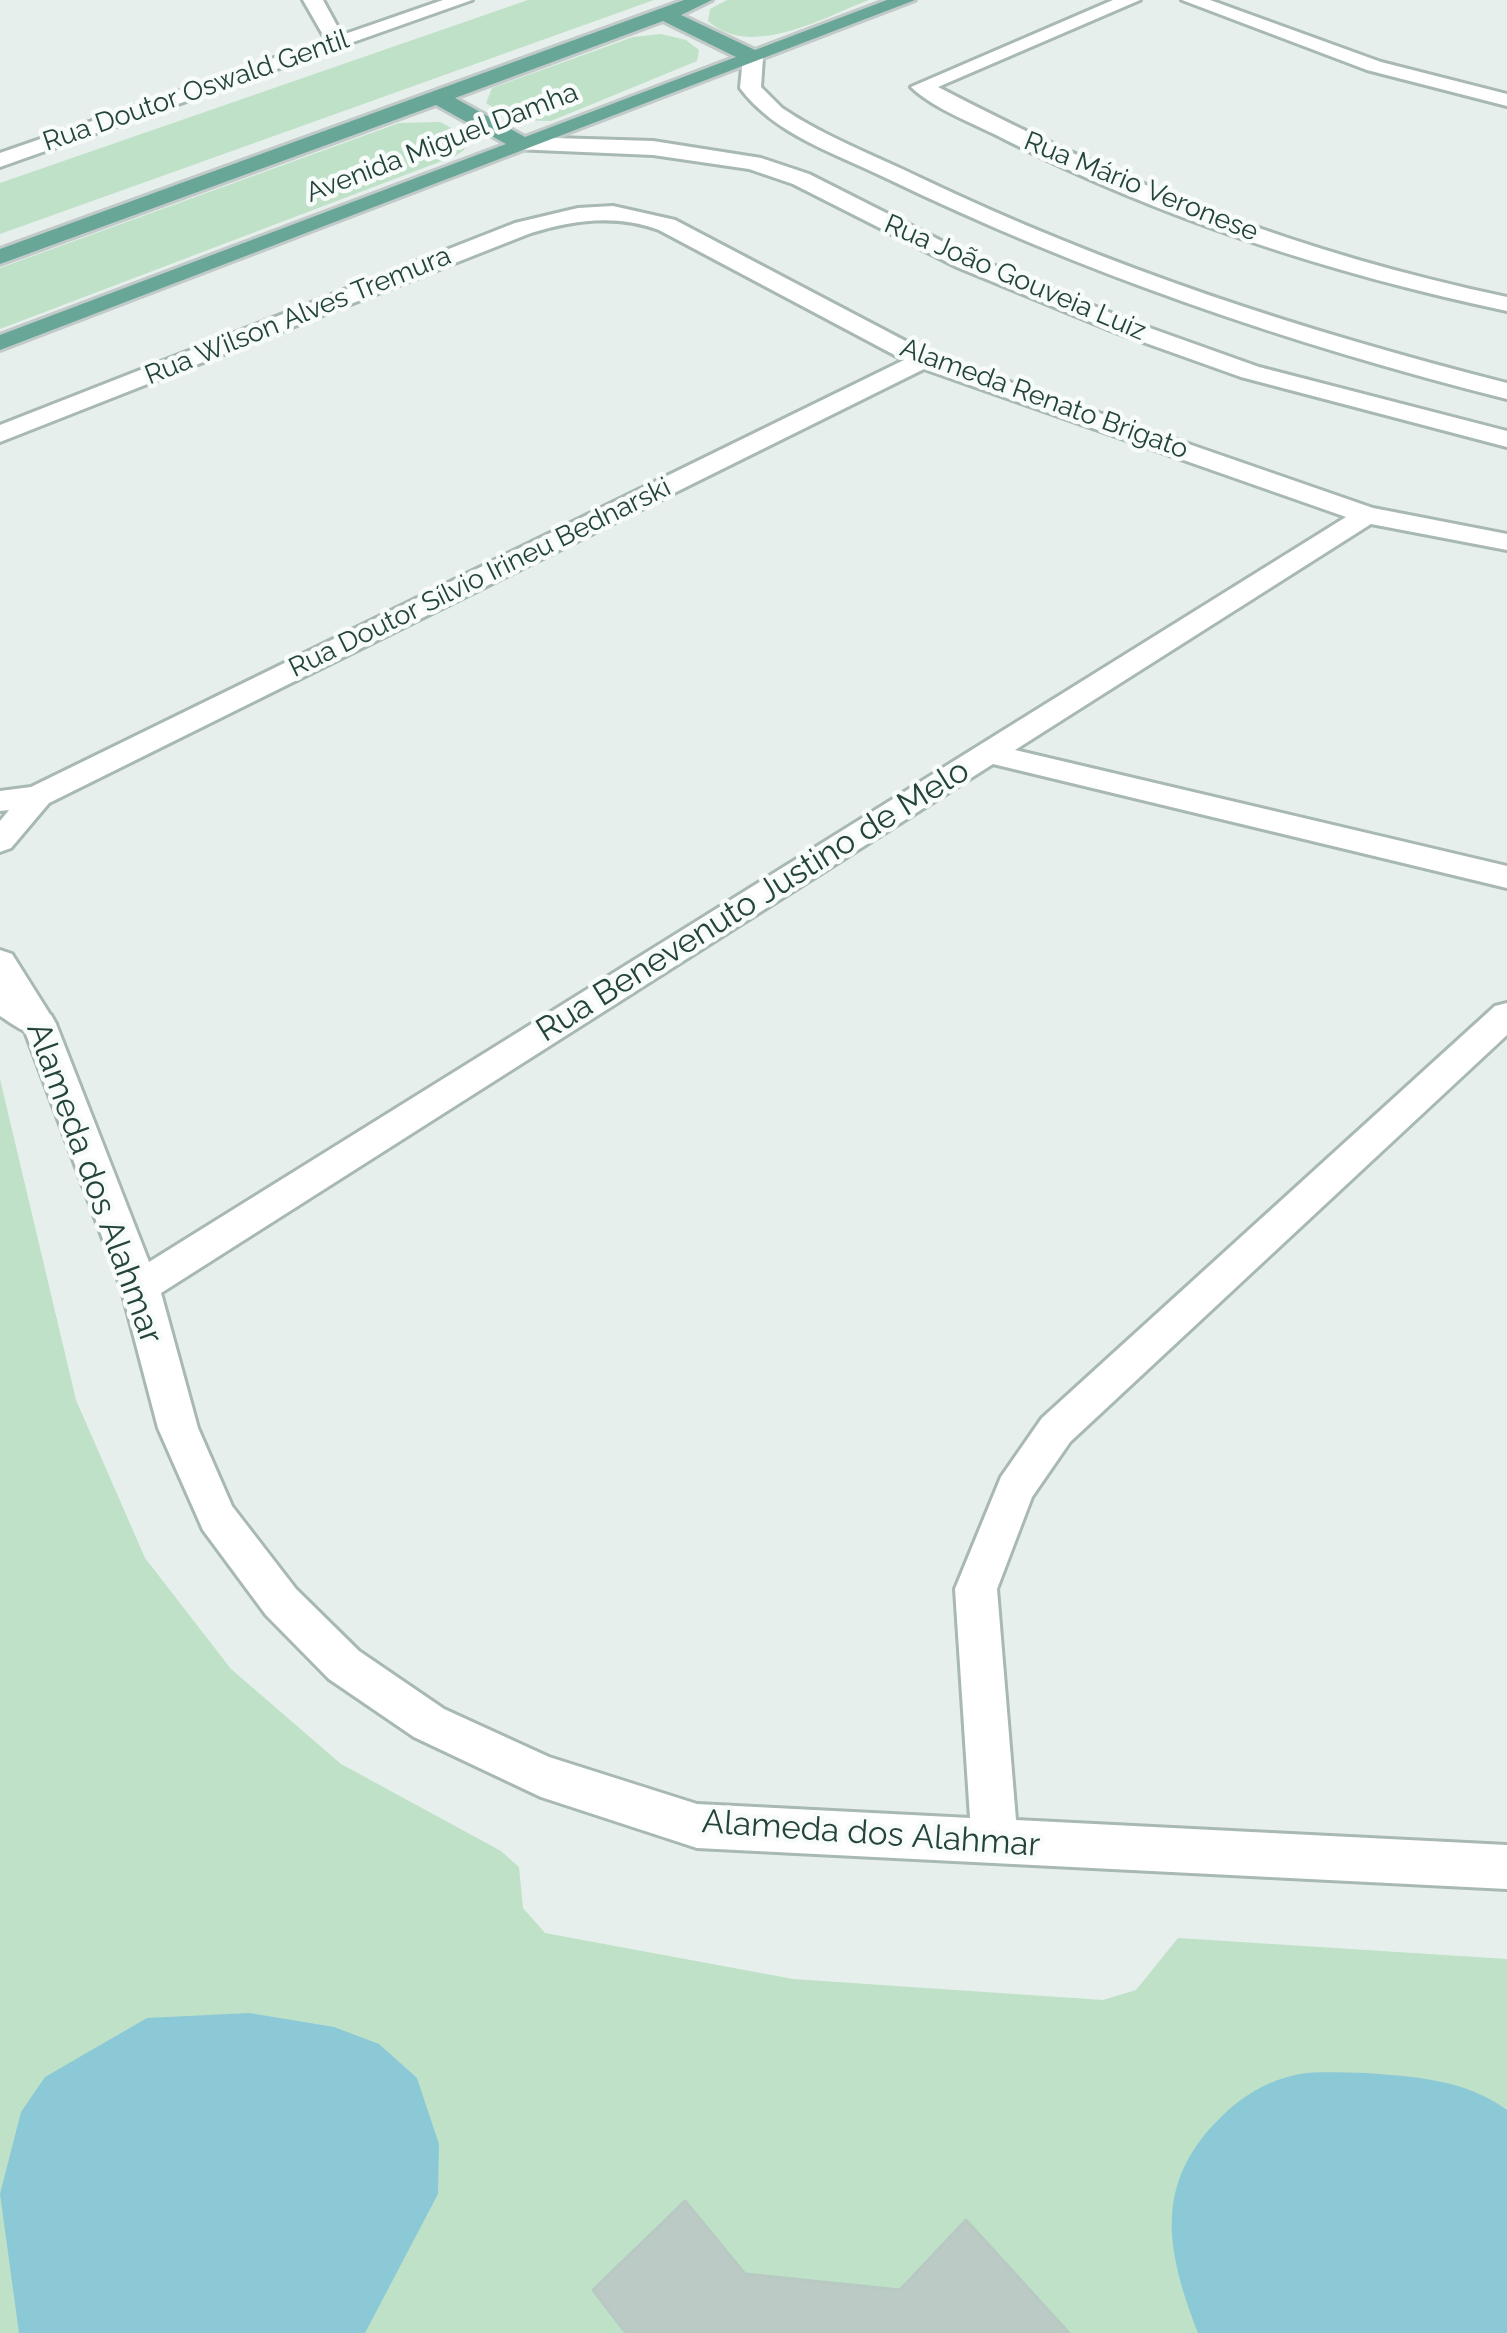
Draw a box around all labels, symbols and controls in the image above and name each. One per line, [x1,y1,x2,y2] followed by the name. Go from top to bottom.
[39,23,353,159] street label: Rua Doutor Oswald Gentil
[301,76,583,210] street label: Avenida Miguel Damha
[1019,125,1263,249] street label: Rua Mário Veronese
[879,208,1151,348] street label: Rua João Gouveia Luiz
[140,240,456,392] street label: Rua Wilson Alves Tremura
[896,332,1192,466] street label: Alameda Renato Brigato
[284,471,676,685] street label: Rua Doutor Sílvio Irineu Bednarski
[529,751,977,1051] street label: Rua Benevenuto Justino de Melo
[17,1017,171,1349] street label: Alameda dos Alahmar
[701,1802,1041,1866] street label: Alameda dos Alahmar

